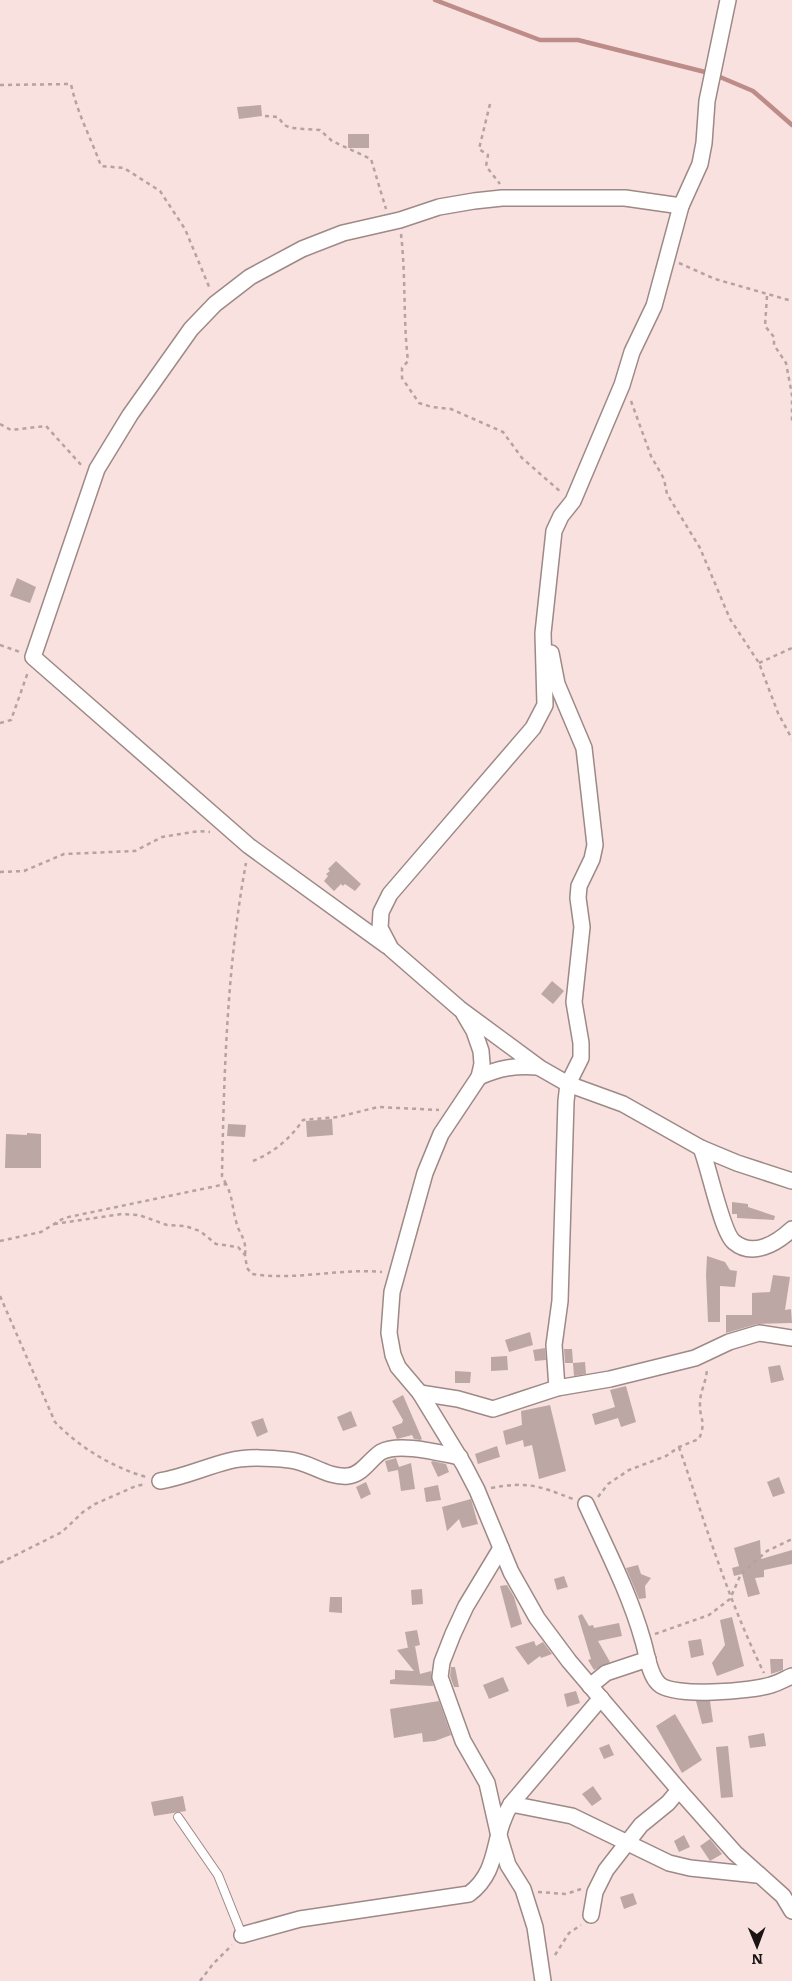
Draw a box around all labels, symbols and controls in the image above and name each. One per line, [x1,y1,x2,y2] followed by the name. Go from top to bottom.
[732,1921,782,1971] north arrow
[751,1950,763,1970] text: N

